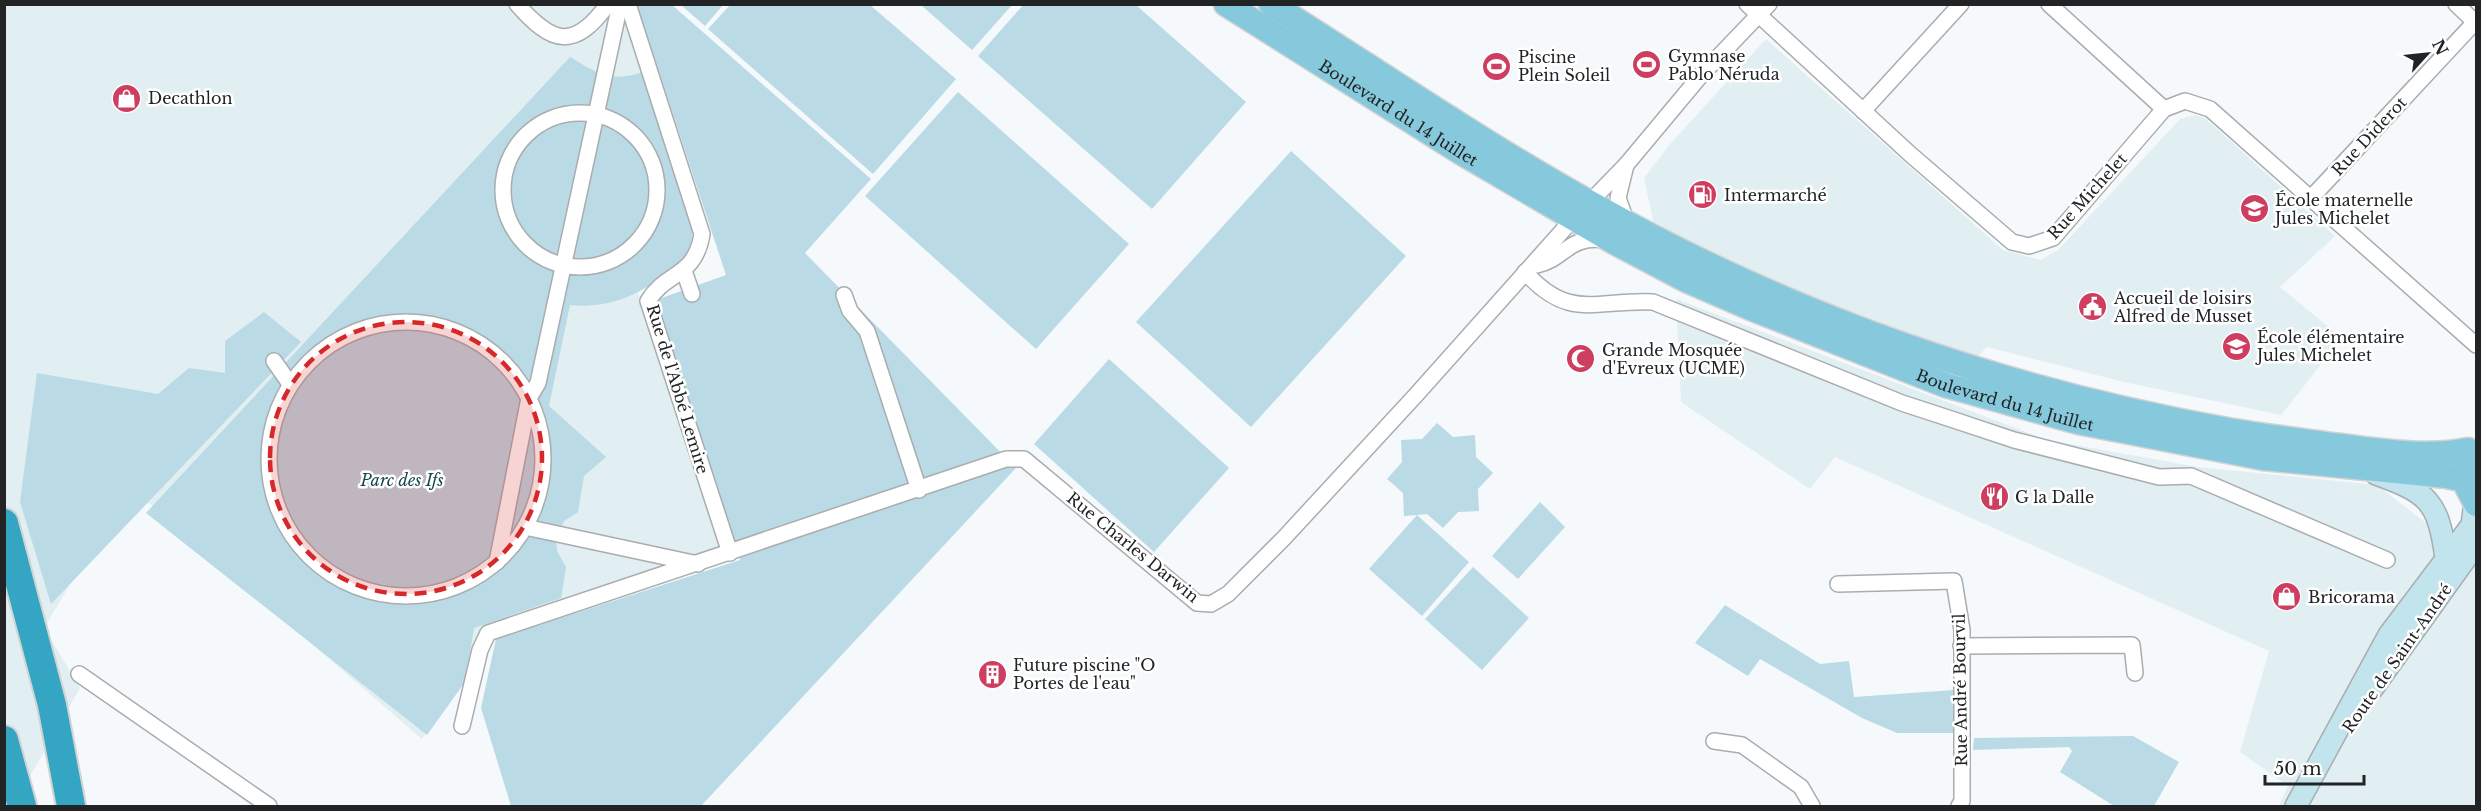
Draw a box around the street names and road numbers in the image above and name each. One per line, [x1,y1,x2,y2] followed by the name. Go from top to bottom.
[1315,55,1482,170] street label: Boulevard du 14 Juillet
[2327,92,2411,180] street label: Rue Diderot
[2043,149,2131,243] street label: Rue Michelet
[643,302,713,476] street label: Rue de l'Abbé Lemire
[1913,365,2095,435] street label: Boulevard du 14 Juillet
[1063,488,1203,606] street label: Rue Charles Darwin
[2338,580,2456,736] street label: Route de Saint-André
[1949,613,1971,767] street label: Rue André Bourvil

